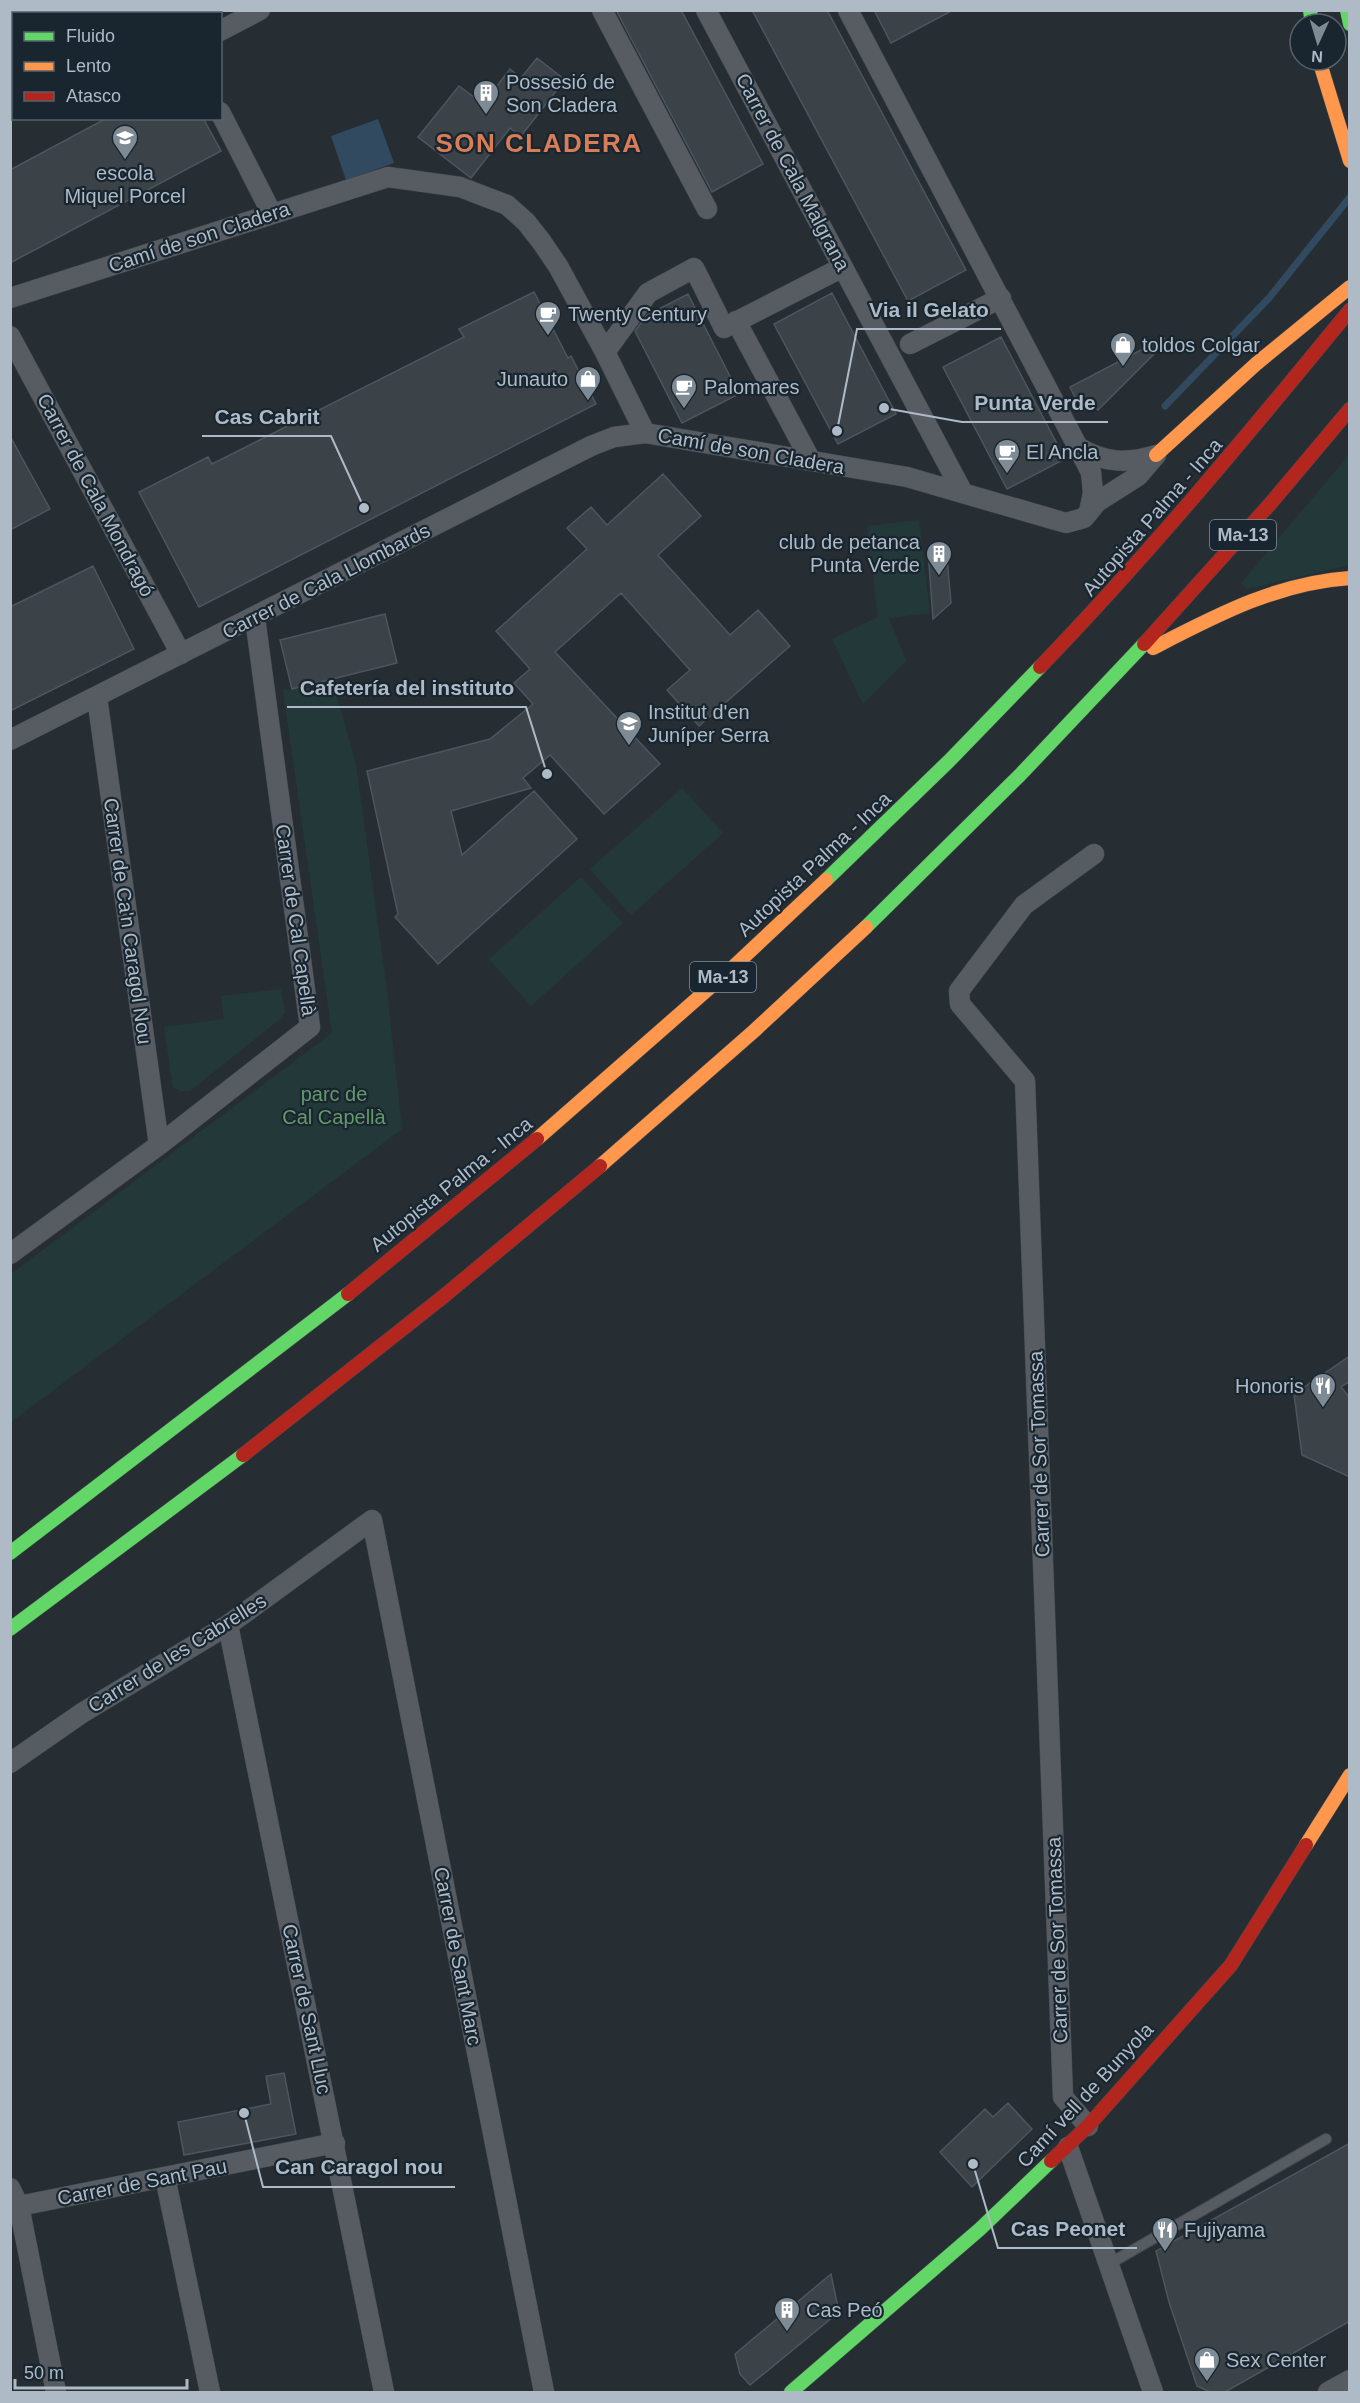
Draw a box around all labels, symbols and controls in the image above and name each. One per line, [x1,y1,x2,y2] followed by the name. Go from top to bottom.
[12,12,222,120] legend
[1288,12,1348,72] north arrow
[66,26,115,46] text: Fluido
[1311,48,1323,65] text: N
[66,56,111,76] text: Lento
[732,70,855,275] street label: Carrer de Cala Malgrana
[506,71,618,116] place label: Possesió de Son Cladera
[471,78,501,116] building icon: Possesió de Son Cladera
[66,86,121,106] text: Atasco
[110,123,140,161] school or university icon: escola Miquel Porcel
[435,128,643,158] district label: SON CLADERA
[64,162,186,207] place label: escola Miquel Porcel
[106,197,293,277] street label: Camí de son Cladera
[857,290,1001,329] callout: Via il Gelato
[869,298,989,321] text: Via il Gelato
[533,299,563,337] cafe icon: Twenty Century
[568,303,707,325] place label: Twenty Century
[1108,330,1138,368] shop icon: toldos Colgar
[1142,334,1260,356] place label: toldos Colgar
[573,364,603,402] shop icon: Junauto
[497,368,568,390] place label: Junauto
[669,372,699,410] cafe icon: Palomares
[704,376,800,398] place label: Palomares
[962,383,1108,422] callout: Punta Verde
[33,390,159,600] street label: Carrer de Cala Mondragó
[974,391,1096,414] text: Punta Verde
[202,397,331,436] callout: Cas Cabrit
[214,405,320,428] text: Cas Cabrit
[656,424,847,478] street label: Camí de son Cladera
[1078,433,1227,600] street label: Autopista Palma - Inca
[992,437,1022,475] cafe icon: El Ancla
[1026,441,1099,463] place label: El Ancla
[218,519,434,643] street label: Carrer de Cala Llombards
[1210,520,1276,550] road number: Ma-13
[779,531,921,576] place label: club de petanca Punta Verde
[924,539,954,577] building icon: club de petanca Punta Verde
[287,668,526,707] callout: Cafetería del instituto
[300,676,514,699] text: Cafetería del instituto
[648,701,770,746] place label: Institut d'en Juníper Serra
[614,709,644,747] school or university icon: Institut d'en Juníper Serra
[733,787,896,941] street label: Autopista Palma - Inca
[100,796,156,1046] street label: Carrer de Ca'n Caragol Nou
[272,823,320,1018] street label: Carrer de Cal Capellà
[690,962,756,992] road number: Ma-13
[282,1083,387,1128] park label: parc de Cal Capellà
[366,1112,537,1256] street label: Autopista Palma - Inca
[1024,1350,1054,1558] street label: Carrer de Sor Tomassa
[1308,1371,1338,1409] restaurant icon: Honoris
[1235,1375,1304,1397] place label: Honoris
[84,1589,270,1717] street label: Carrer de les Cabrelles
[1042,1836,1072,2044] street label: Carrer de Sor Tomassa
[430,1865,486,2047] street label: Carrer de Sant Marc
[278,1922,336,2096] street label: Carrer de Sant Lluc
[1013,2018,1158,2172] street label: Camí vell de Bunyola
[263,2148,455,2187] callout: Can Caragol nou
[55,2155,229,2209] street label: Carrer de Sant Pau
[275,2155,443,2178] text: Can Caragol nou
[998,2209,1137,2248] callout: Cas Peonet
[1150,2215,1180,2253] restaurant icon: Fujiyama
[1011,2217,1125,2240] text: Cas Peonet
[1184,2219,1266,2241] place label: Fujiyama
[772,2295,802,2333] building icon: Cas Peó
[806,2299,883,2321] place label: Cas Peó
[1192,2345,1222,2383] shop icon: Sex Center
[1226,2349,1326,2371] place label: Sex Center
[15,2352,188,2390] scale bar
[24,2363,64,2383] text: 50 m

